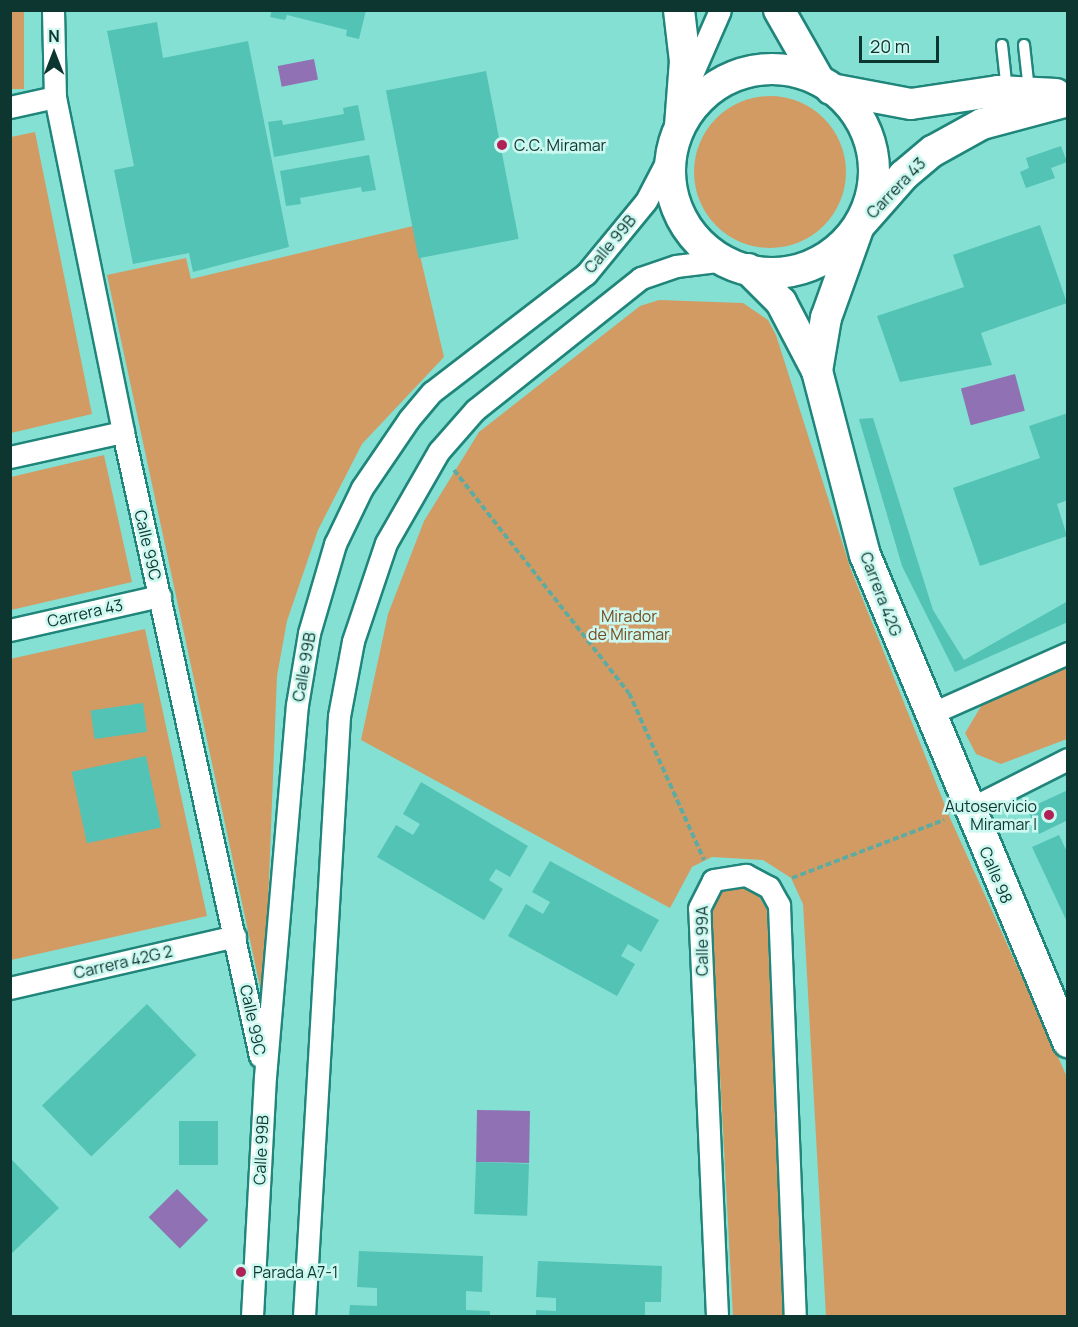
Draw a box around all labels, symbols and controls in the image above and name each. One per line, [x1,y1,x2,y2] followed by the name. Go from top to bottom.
[24,24,84,84] north arrow
[862,24,942,62] scale bar
[48,25,60,47] text: N
[870,34,910,58] text: 20 m
[514,135,606,155] place label: C.C. Miramar
[495,138,509,152] marker: C.C. Miramar
[862,154,930,222] street label: Carrera 43
[580,211,640,277] street label: Calle 99B
[131,508,165,582] street label: Calle 99C
[856,549,906,639] street label: Carrera 42G
[45,595,125,631] street label: Carrera 43
[588,606,670,644] park label: Mirador de Miramar
[288,631,320,703] street label: Calle 99B
[945,796,1037,834] place label: Autoservicio Miramar I
[1042,808,1056,822] marker: Autoservicio Miramar I
[976,844,1016,906] street label: Calle 98
[692,906,712,976] street label: Calle 99A
[72,941,174,983] street label: Carrera 42G 2
[236,983,270,1057] street label: Calle 99C
[250,1115,272,1185] street label: Calle 99B
[253,1262,338,1282] place label: Parada A7-1
[234,1265,248,1279] marker: Parada A7-1

